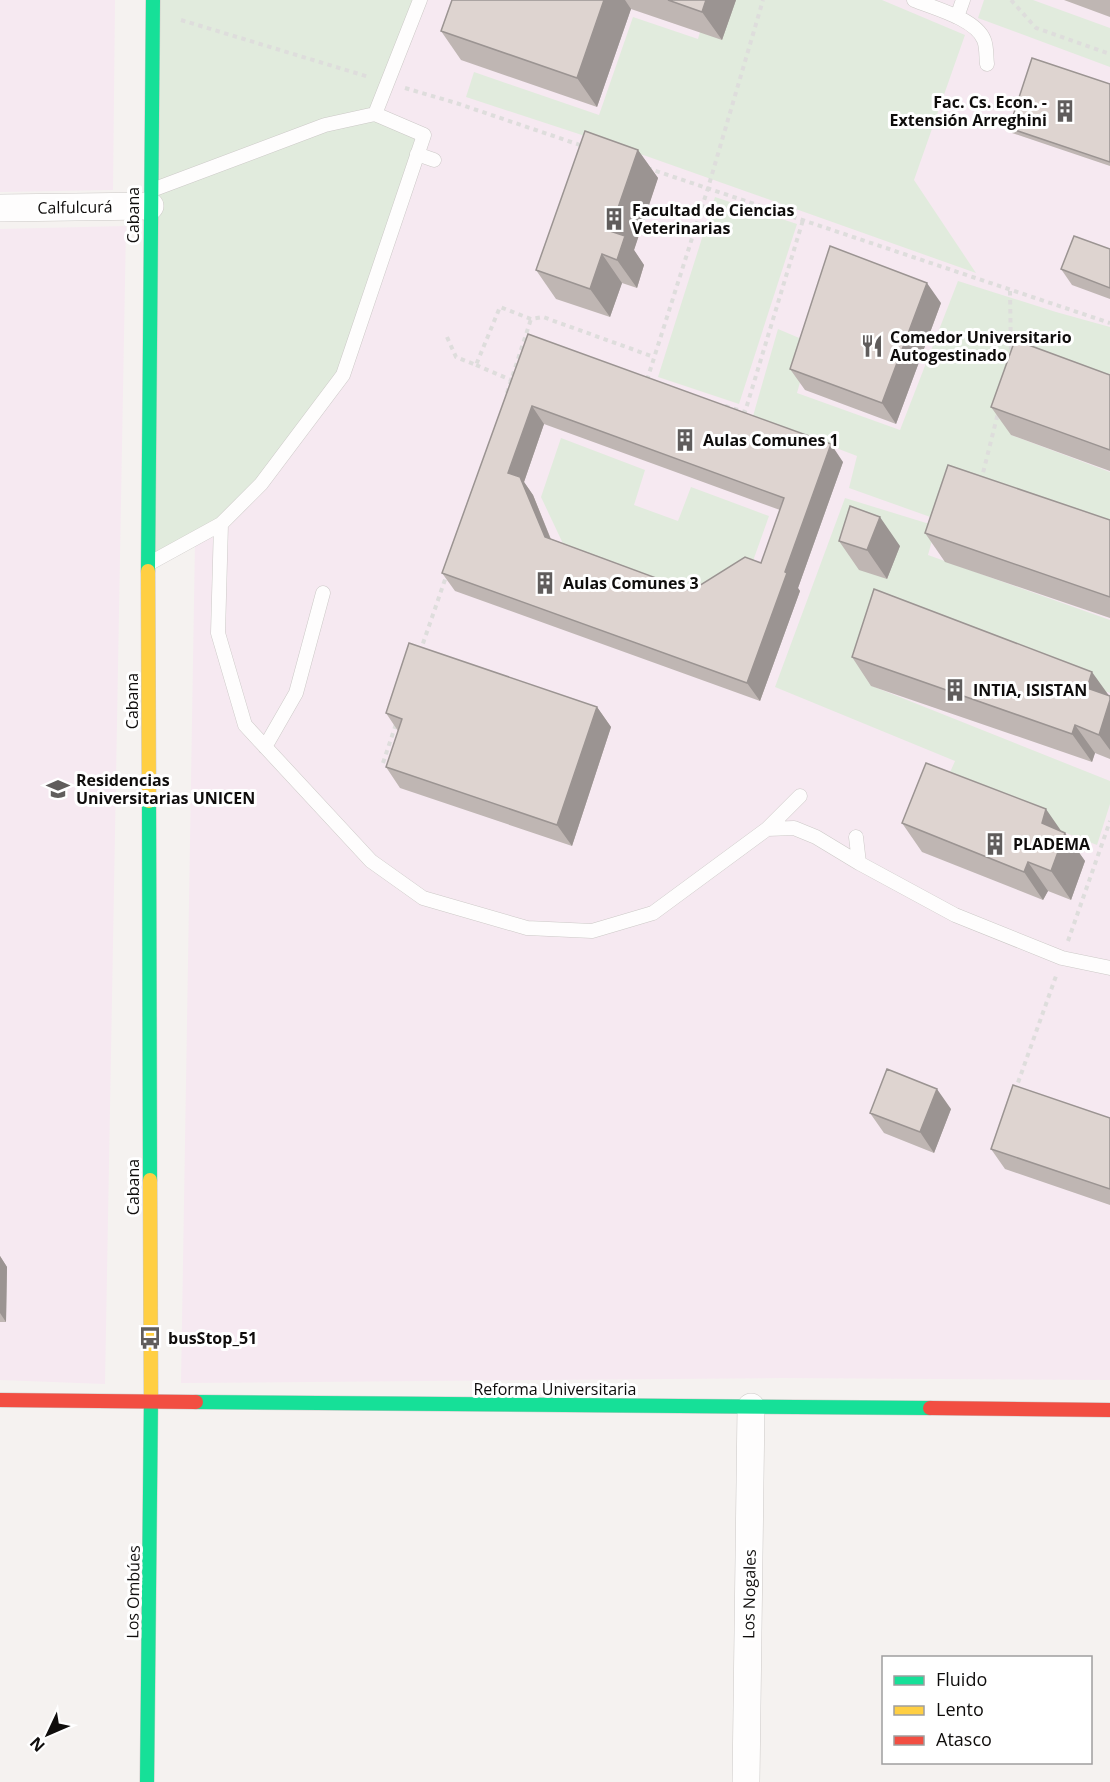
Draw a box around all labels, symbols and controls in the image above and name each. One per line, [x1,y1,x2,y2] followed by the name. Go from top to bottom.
[890,91,1047,131] place label: Fac. Cs. Econ. - Extensión Arreghini
[1052,98,1078,124] building icon: Fac. Cs. Econ. - Extensión Arreghini
[122,187,144,243] street label: Cabana
[37,195,113,219] street label: Calfulcurá
[632,199,795,239] place label: Facultad de Ciencias Veterinarias
[601,206,627,232] building icon: Facultad de Ciencias Veterinarias
[890,326,1072,366] place label: Comedor Universitario Autogestinado
[859,333,885,359] restaurant icon: Comedor Universitario Autogestinado
[672,427,698,453] building icon: Aulas Comunes 1
[703,429,839,451] place label: Aulas Comunes 1
[532,570,558,596] building icon: Aulas Comunes 3
[563,572,699,594] place label: Aulas Comunes 3
[121,673,143,729] street label: Cabana
[942,677,968,703] building icon: INTIA, ISISTAN
[973,679,1087,701] place label: INTIA, ISISTAN
[76,769,255,809] place label: Residencias Universitarias UNICEN
[45,776,71,802] school or university icon: Residencias Universitarias UNICEN
[982,831,1008,857] building icon: PLADEMA
[1013,833,1091,855] place label: PLADEMA
[122,1159,144,1215] street label: Cabana
[137,1325,163,1351] bus stop icon: busStop_51
[168,1327,257,1349] place label: busStop_51
[473,1378,637,1400] street label: Reforma Universitaria
[121,1545,145,1639] street label: Los Ombúes
[737,1549,761,1639] street label: Los Nogales
[882,1656,1092,1764] legend
[936,1667,987,1691] text: Fluido
[936,1697,984,1721] text: Lento
[18,1704,78,1764] north arrow
[936,1727,992,1751] text: Atasco
[25,1732,50,1757] text: N

